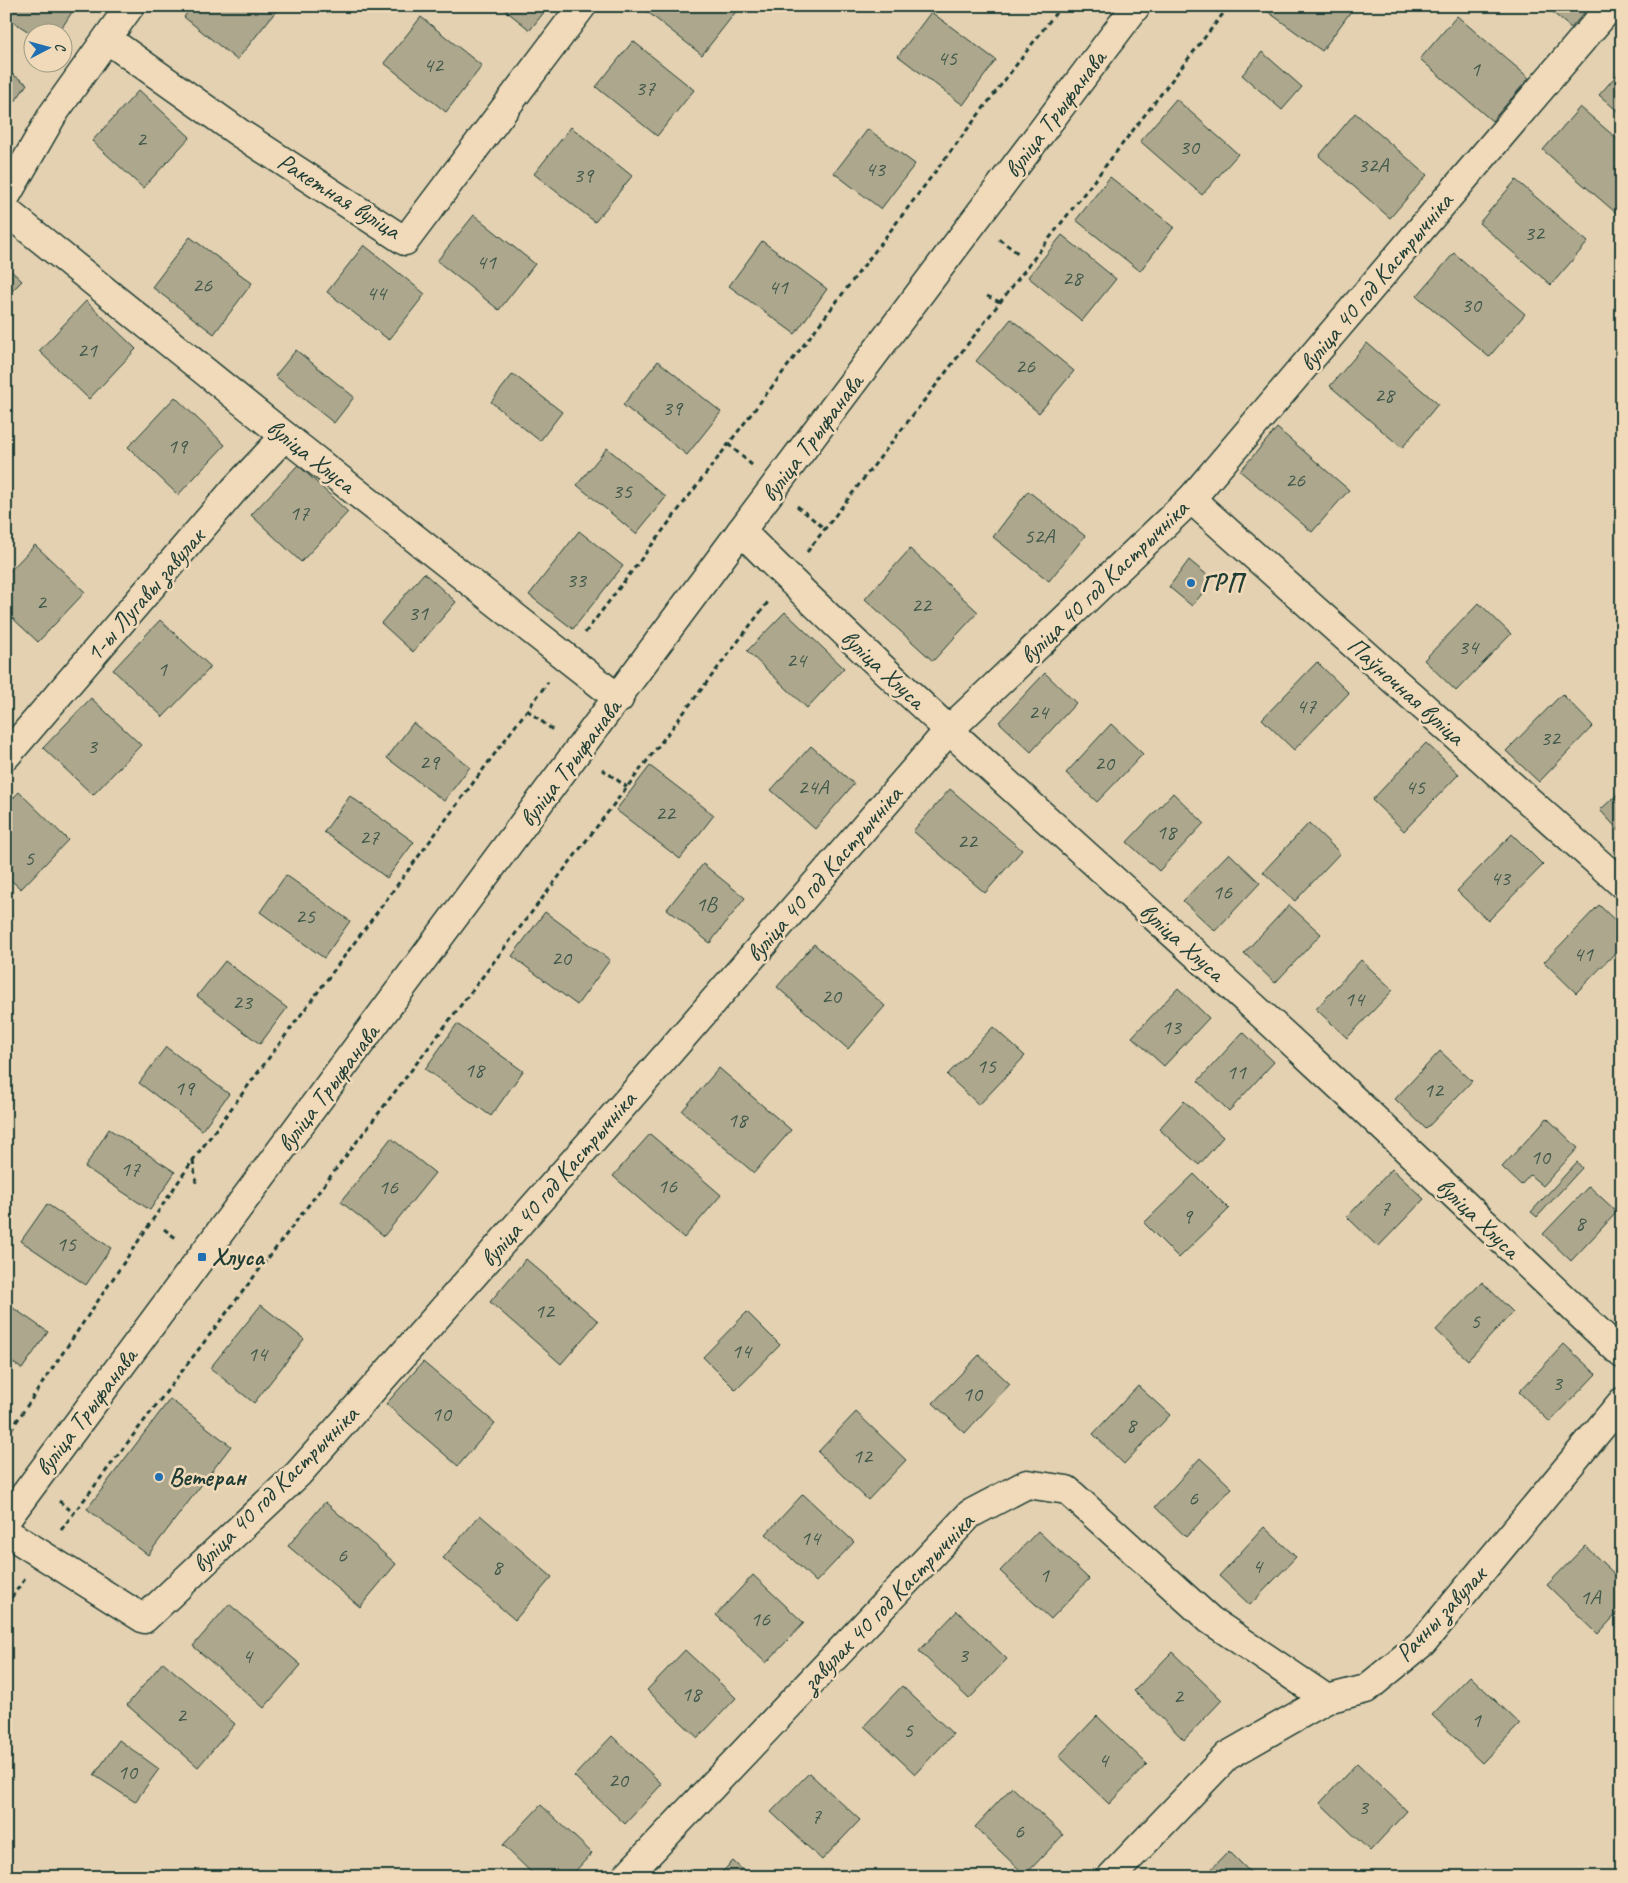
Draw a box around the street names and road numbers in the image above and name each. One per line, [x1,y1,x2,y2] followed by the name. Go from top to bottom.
[997,42,1115,184] street label: вуліца Трыфанава
[271,146,408,248] street label: Ракетная вуліца
[1292,185,1461,378] street label: вуліца 40 год Кастрычніка
[754,366,872,508] street label: вуліца Трыфанава
[260,411,364,502] street label: вуліца Хлуса
[1013,491,1197,671] street label: вуліца 40 год Кастрычніка
[79,522,211,668] street label: 1-ы Лугавы завулак
[834,622,934,718] street label: вуліца Хлуса
[1340,630,1473,754] street label: Паўночная вуліца
[512,691,630,833] street label: вуліца Трыфанава
[739,778,911,969] street label: вуліца 40 год Кастрычніка
[1133,895,1233,990] street label: вуліца Хлуса
[270,1016,388,1158] street label: вуліца Трыфанава
[473,1083,645,1274] street label: вуліца 40 год Кастрычніка
[1430,1170,1528,1268] street label: вуліца Хлуса
[28,1340,146,1482] street label: вуліца Трыфанава
[185,1397,367,1579] street label: вуліца 40 год Кастрычніка
[793,1505,983,1701] street label: завулак 40 год Кастрычніка
[1389,1557,1496,1669] street label: Рачны завулак

